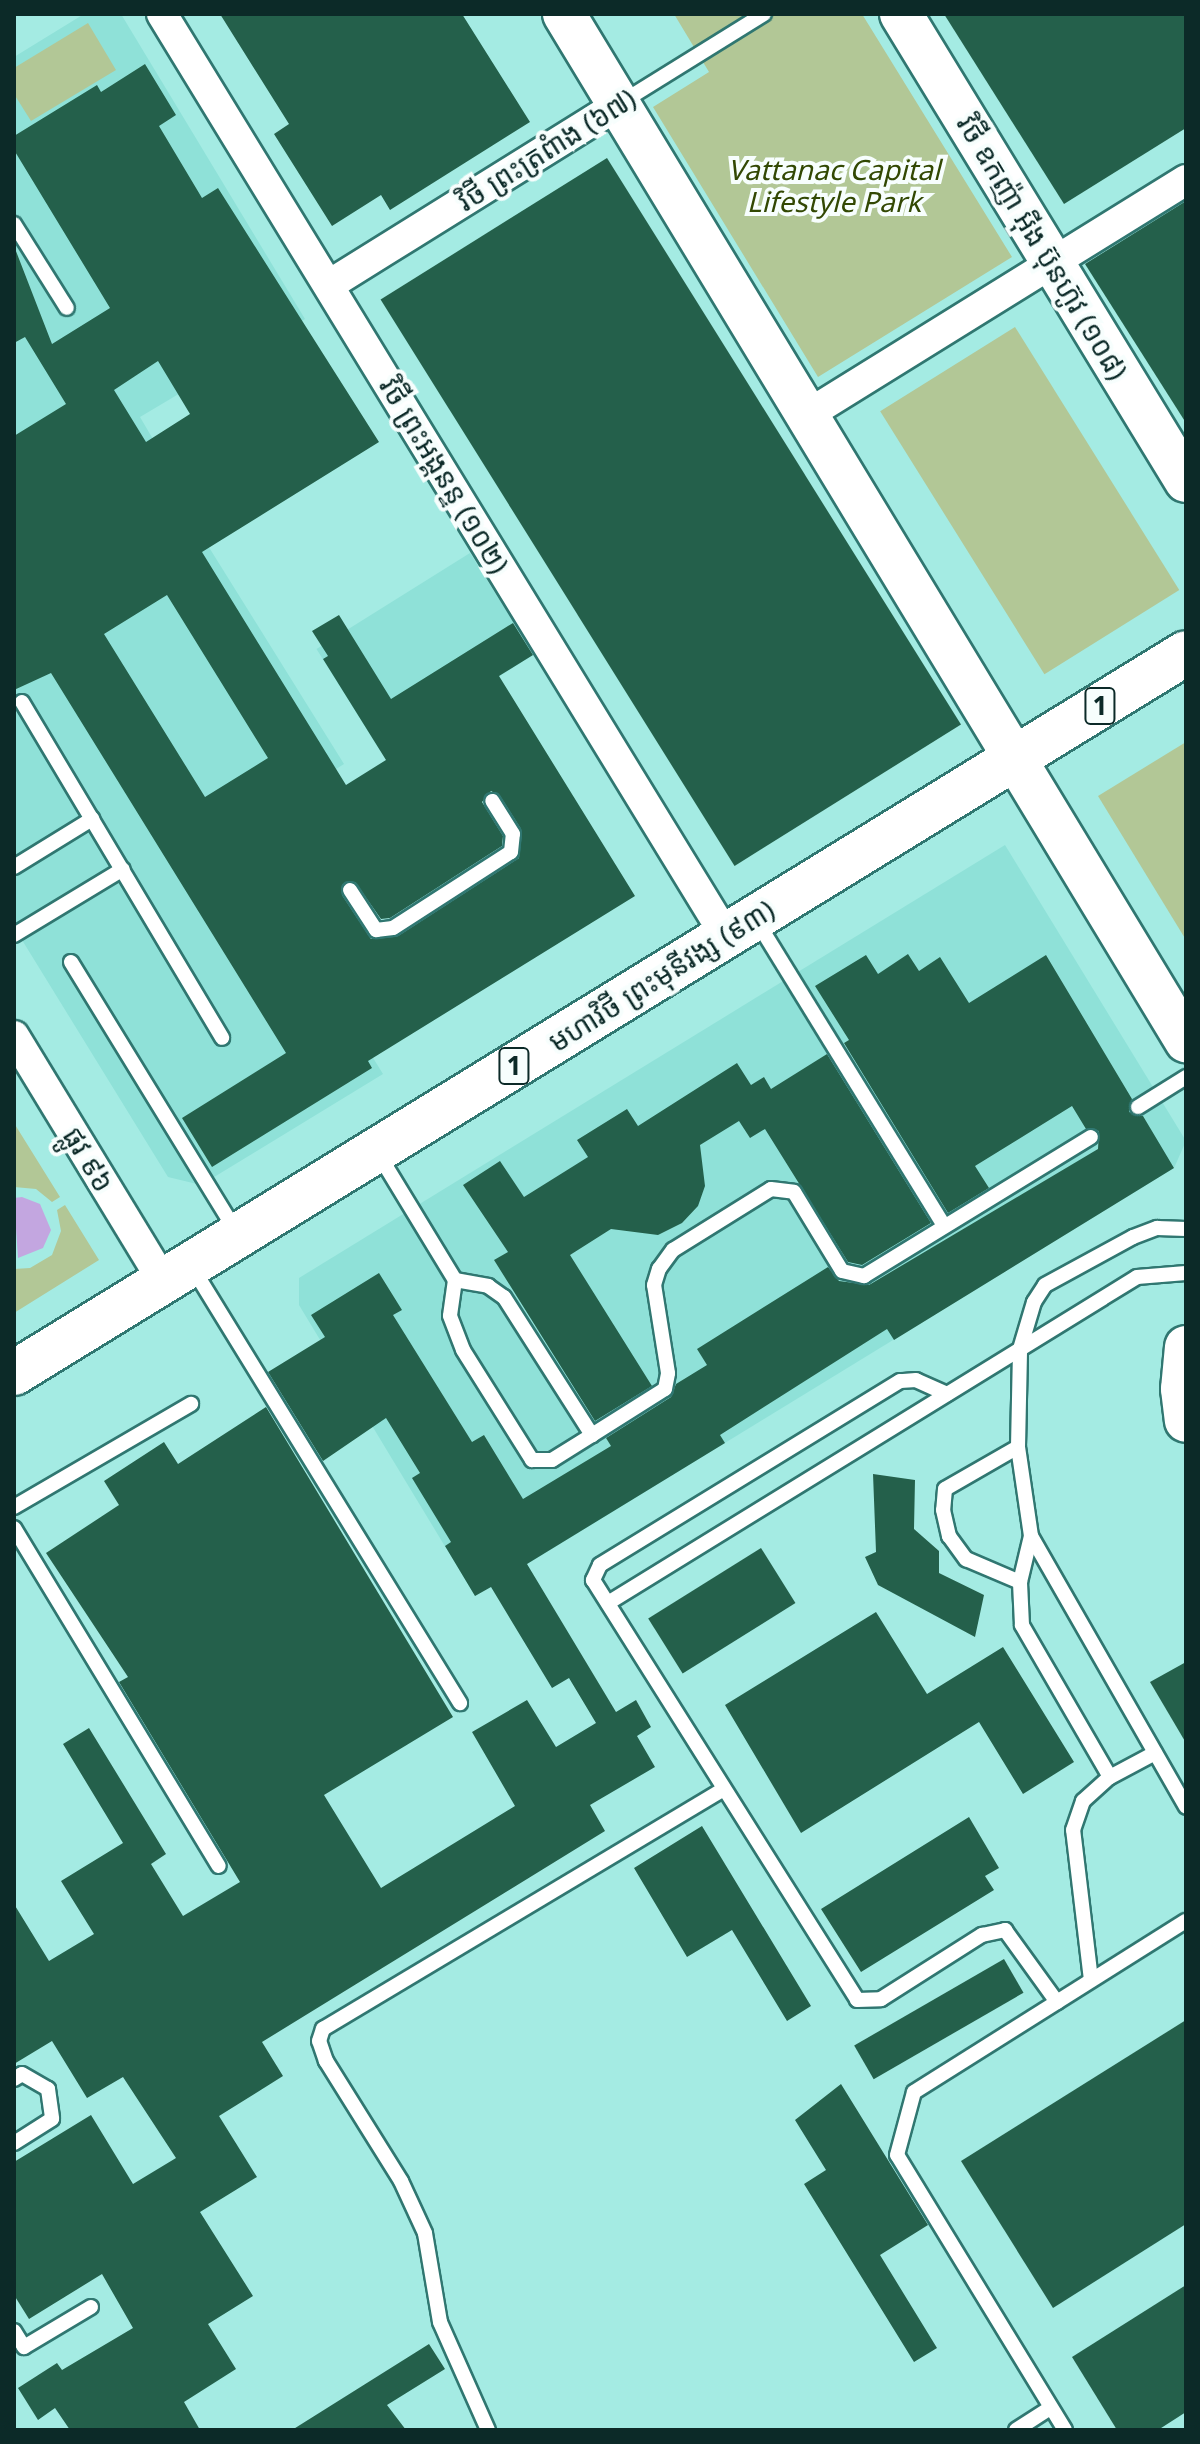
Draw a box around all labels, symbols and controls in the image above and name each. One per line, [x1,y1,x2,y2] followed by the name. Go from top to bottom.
[451,81,641,217] street label: វិថី ព្រះត្រពំាង (៦៧)
[951,109,1135,385] street label: វិថី ឧកញ៉ា អ៊ីង ប៊ុនហ៊ូវ (១០៨)
[728,152,940,218] park label: Vattanac Capital Lifestyle Park
[373,371,517,579] street label: វិថី ព្រះអង្គនន្ទ (១០២)
[1084,684,1116,728] road number: 1
[542,892,780,1058] street label: មហាវិថី ព្រះមុនីវង្ស (៩៣)
[498,1044,530,1088] road number: 1
[57,1120,121,1198] street label: ផ្លូវ ៩៦

